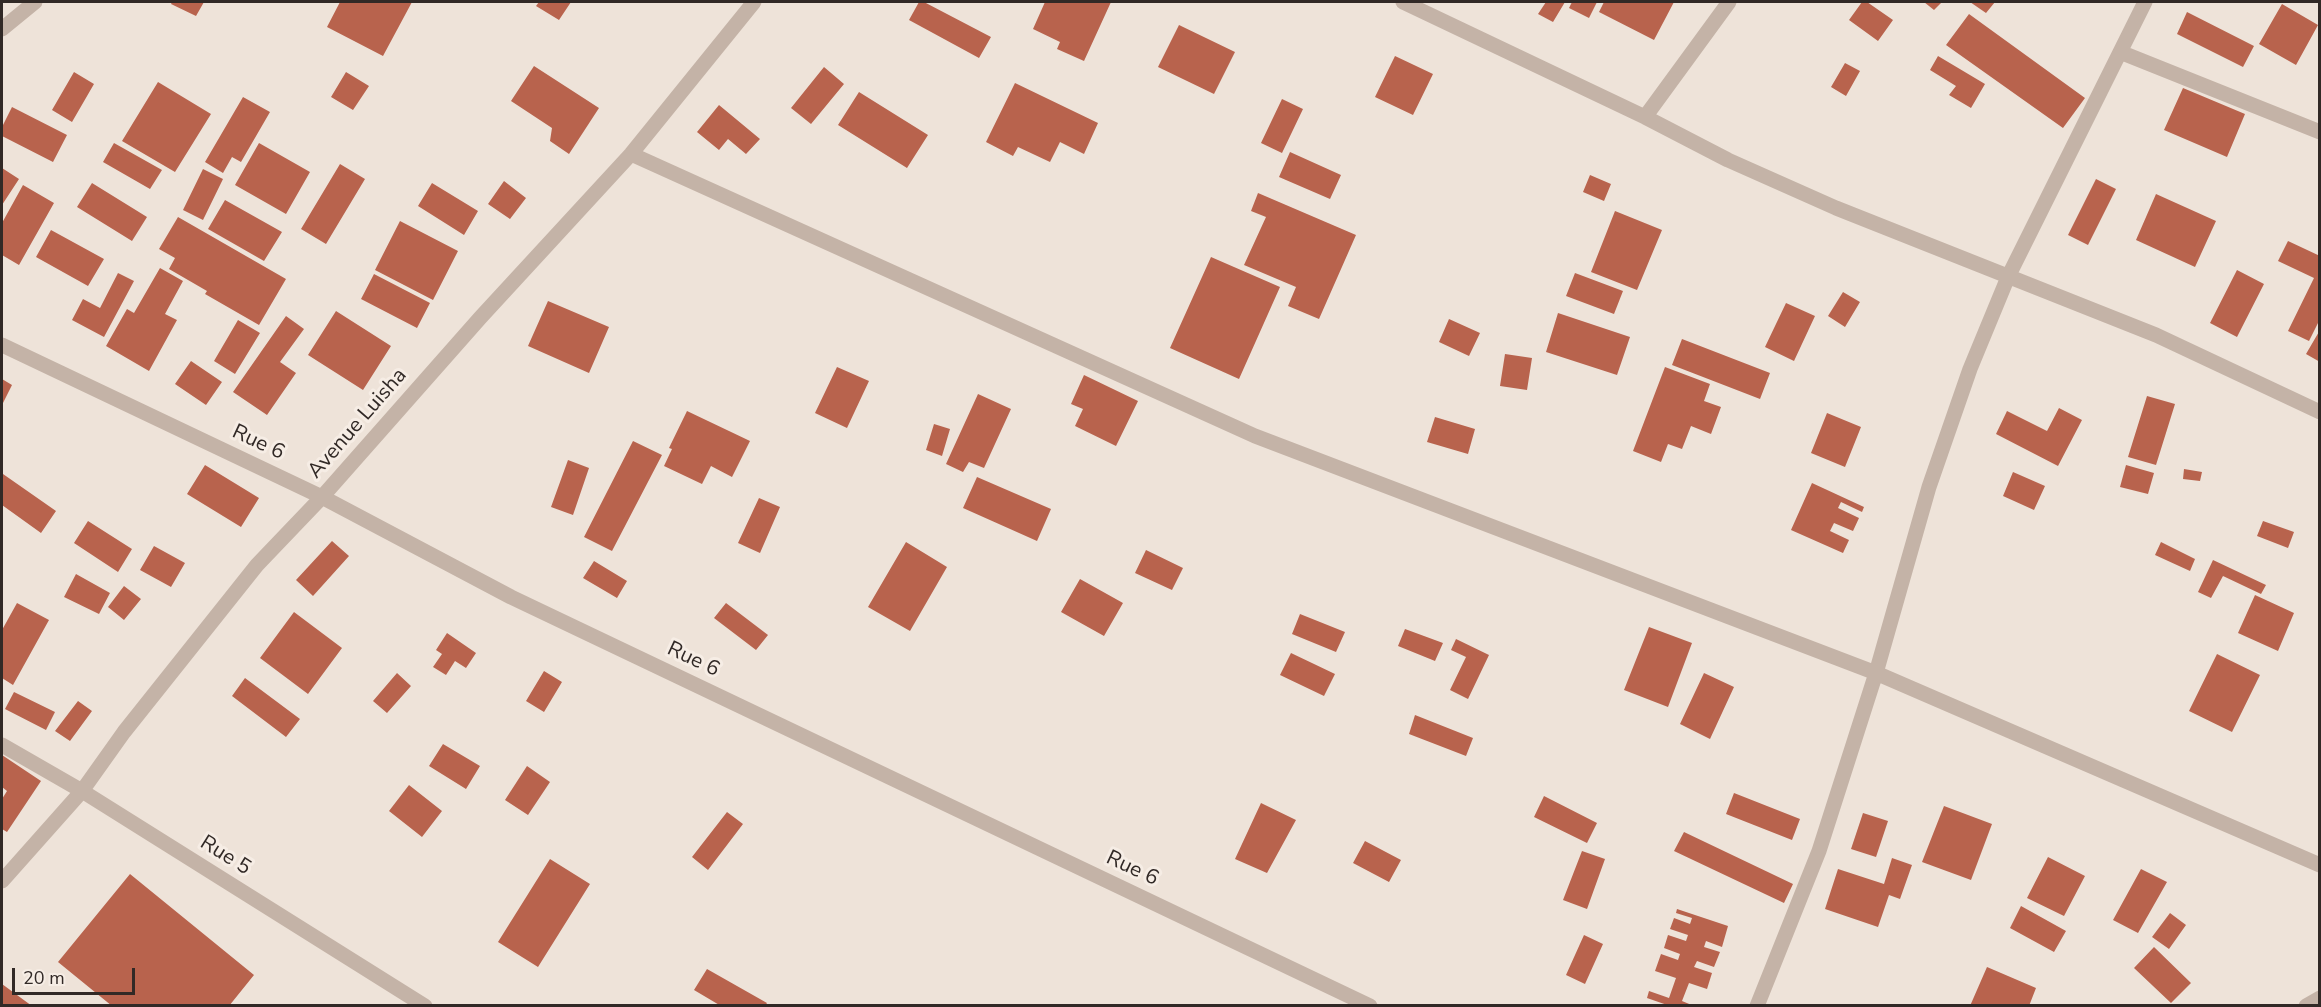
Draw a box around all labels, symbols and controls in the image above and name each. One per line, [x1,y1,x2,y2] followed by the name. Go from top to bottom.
[303,364,413,484] street label: Avenue Luisha
[228,420,288,466] street label: Rue 6
[663,637,723,683] street label: Rue 6
[195,831,255,881] street label: Rue 5
[1102,846,1162,892] street label: Rue 6
[15,956,138,994] scale bar
[23,966,65,990] text: 20 m

